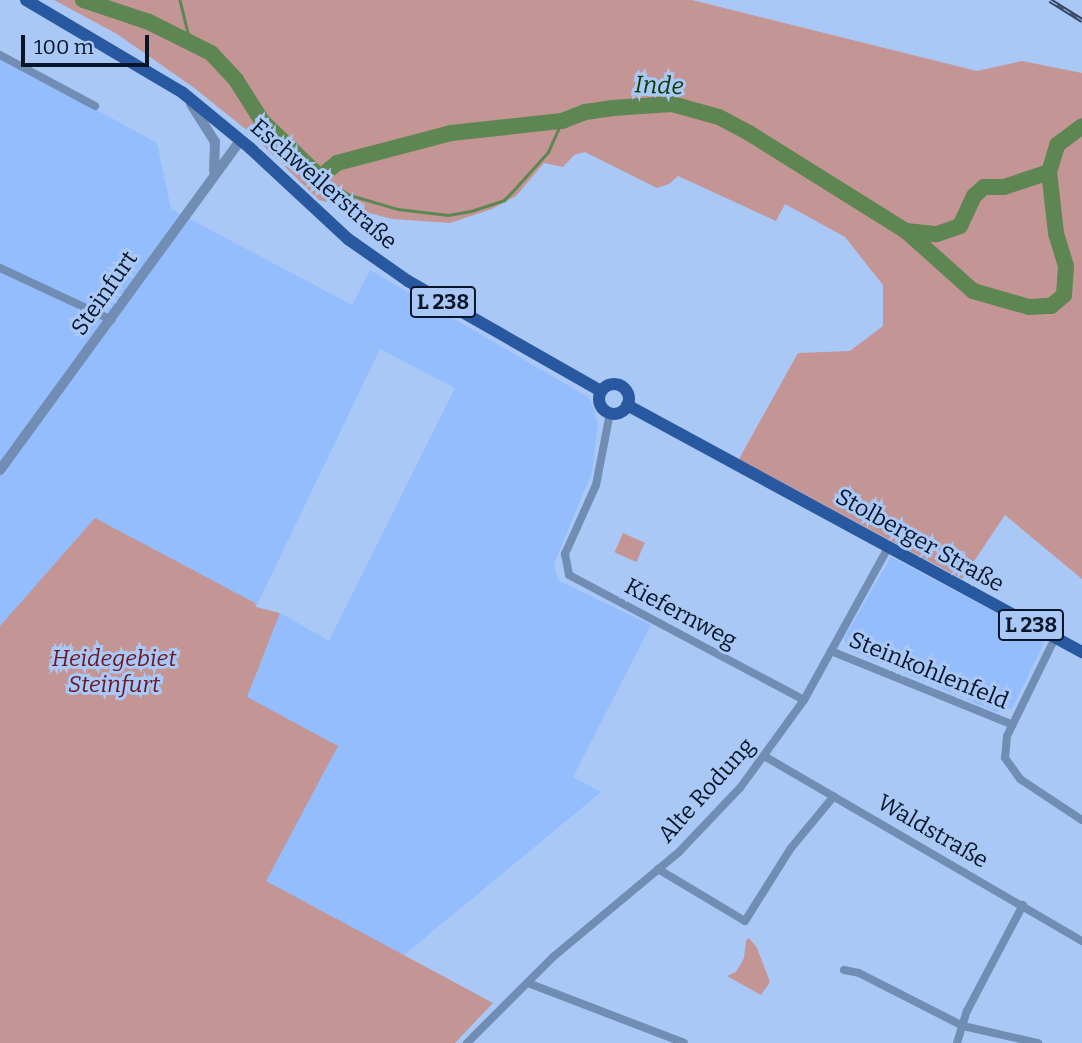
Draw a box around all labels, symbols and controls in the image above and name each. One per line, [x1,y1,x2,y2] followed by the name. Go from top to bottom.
[24,21,152,65] scale bar
[34,34,94,60] text: 100 m
[634,71,684,101] water label: Inde
[245,113,403,255] street label: Eschweilerstraße
[65,246,143,340] street label: Steinfurt
[410,284,476,320] road number: L 238
[831,482,1009,598] street label: Stolberger Straße
[620,572,742,654] street label: Kiefernweg
[998,608,1064,642] road number: L 238
[845,625,1013,715] street label: Steinkohlenfeld
[52,644,176,698] park label: Heidegebiet Steinfurt
[652,732,760,848] street label: Alte Rodung
[873,788,993,874] street label: Waldstraße

